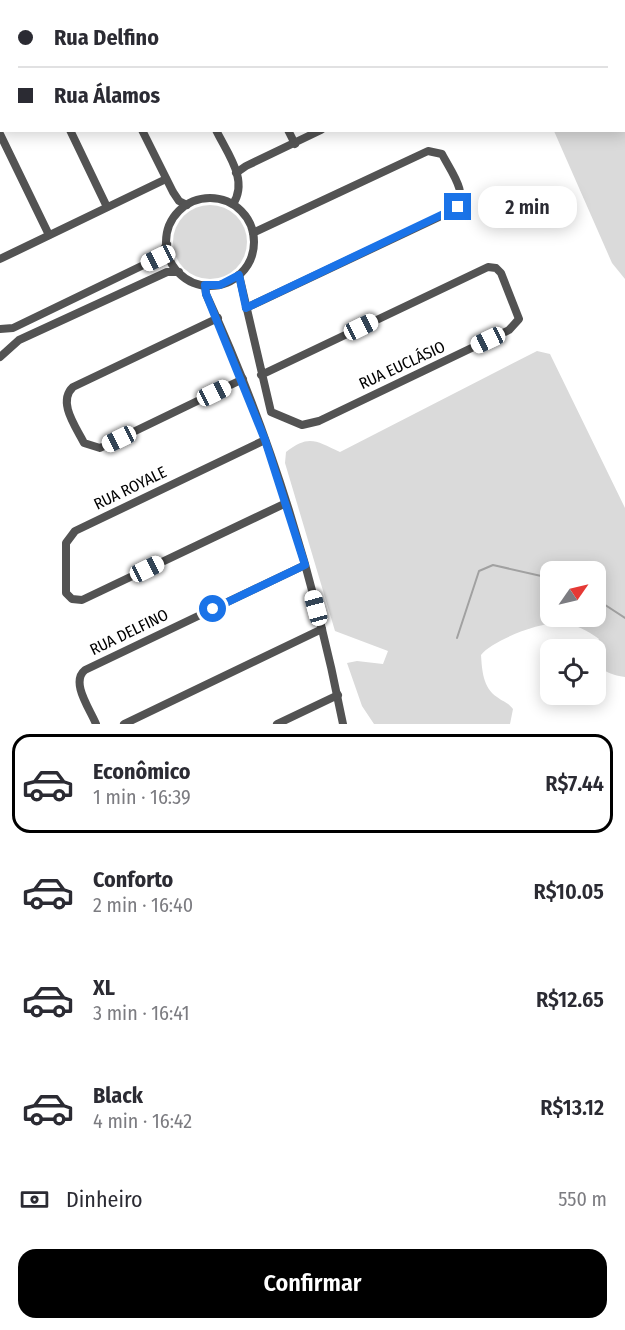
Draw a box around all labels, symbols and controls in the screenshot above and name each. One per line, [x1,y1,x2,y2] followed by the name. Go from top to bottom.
[54,24,159,51] text: Rua Delfino
[54,82,160,109] text: Rua Álamos
[479,186,578,228] callout: 2 min
[444,193,471,220] route end
[505,195,550,219] text: 2 min
[138,242,178,274] car
[341,311,381,343] car
[468,324,508,356] car
[356,337,448,393] street label: RUA EUCLÁSIO
[194,377,234,409] car
[99,423,139,455] car
[91,462,169,514] street label: RUA ROYALE
[127,553,167,585] car
[540,561,606,627] north arrow
[540,561,606,705] map controls
[303,588,329,628] car
[199,595,226,622] route start
[87,605,171,659] street label: RUA DELFINO
[540,639,606,705] button: locate
[21,757,75,811] icon: car
[93,758,191,785] text: Econômico
[545,770,604,797] text: R$7.44
[93,785,191,809] text: 1 min · 16:39
[21,865,75,919] icon: car
[93,866,173,893] text: Conforto
[534,878,604,905] text: R$10.05
[93,893,193,917] text: 2 min · 16:40
[21,973,75,1027] icon: car
[93,974,115,1001] text: XL
[536,986,604,1013] text: R$12.65
[93,1001,190,1025] text: 3 min · 16:41
[21,1081,75,1135] icon: car
[93,1082,143,1109] text: Black
[540,1094,604,1121] text: R$13.12
[93,1109,192,1133] text: 4 min · 16:42
[18,1183,51,1216] icon: cash
[66,1186,143,1213] text: Dinheiro
[558,1187,607,1211] text: 550 m
[18,1249,607,1318] button: Confirmar

